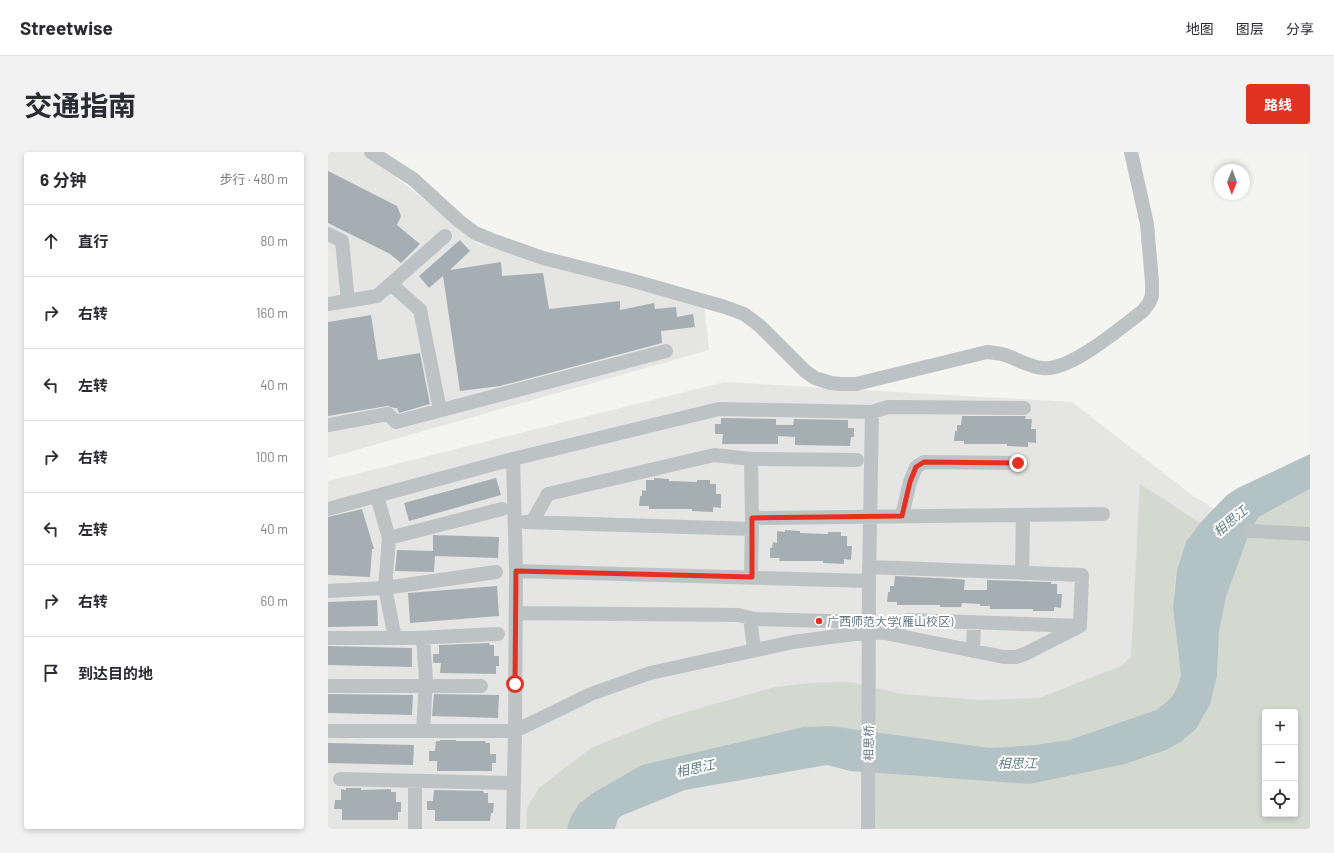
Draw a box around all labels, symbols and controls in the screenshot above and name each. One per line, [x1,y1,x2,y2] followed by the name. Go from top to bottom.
[20,16,113,39] text: Streetwise
[1186,20,1214,37] text: 地图
[1236,20,1264,37] text: 图层
[1286,20,1314,37] text: 分享
[1246,84,1310,124] button: 路线
[24,88,136,122] text: 交通指南
[1214,164,1250,200] north arrow
[40,169,87,189] text: 6 分钟
[219,171,288,187] text: 步行 · 480 m
[40,230,62,252] icon: ahead
[78,232,108,250] text: 直行
[261,233,288,249] text: 80 m
[40,302,62,324] icon: right
[78,304,108,322] text: 右转
[256,305,288,321] text: 160 m
[40,374,62,396] icon: left
[78,376,108,394] text: 左转
[260,377,288,393] text: 40 m
[40,446,62,468] icon: right
[78,448,108,466] text: 右转
[255,449,288,465] text: 100 m
[1009,454,1027,472] route end
[1210,501,1252,540] water label: 相思江
[40,518,62,540] icon: left
[78,520,108,538] text: 左转
[260,521,288,537] text: 40 m
[40,590,62,612] icon: right
[78,592,108,610] text: 右转
[261,593,288,609] text: 60 m
[827,614,954,628] place label: 广西师范大学(雁山校区)
[814,616,824,626] marker: 广西师范大学(雁山校区)
[40,662,62,684] icon: arrive
[78,664,153,682] text: 到达目的地
[506,675,524,693] route start
[1262,709,1298,817] map controls
[1262,709,1298,745] button: +
[861,725,875,761] street label: 相思桥
[1262,745,1298,781] button: −
[997,755,1038,771] water label: 相思江
[674,756,718,780] water label: 相思江
[1262,781,1298,817] button: locate

